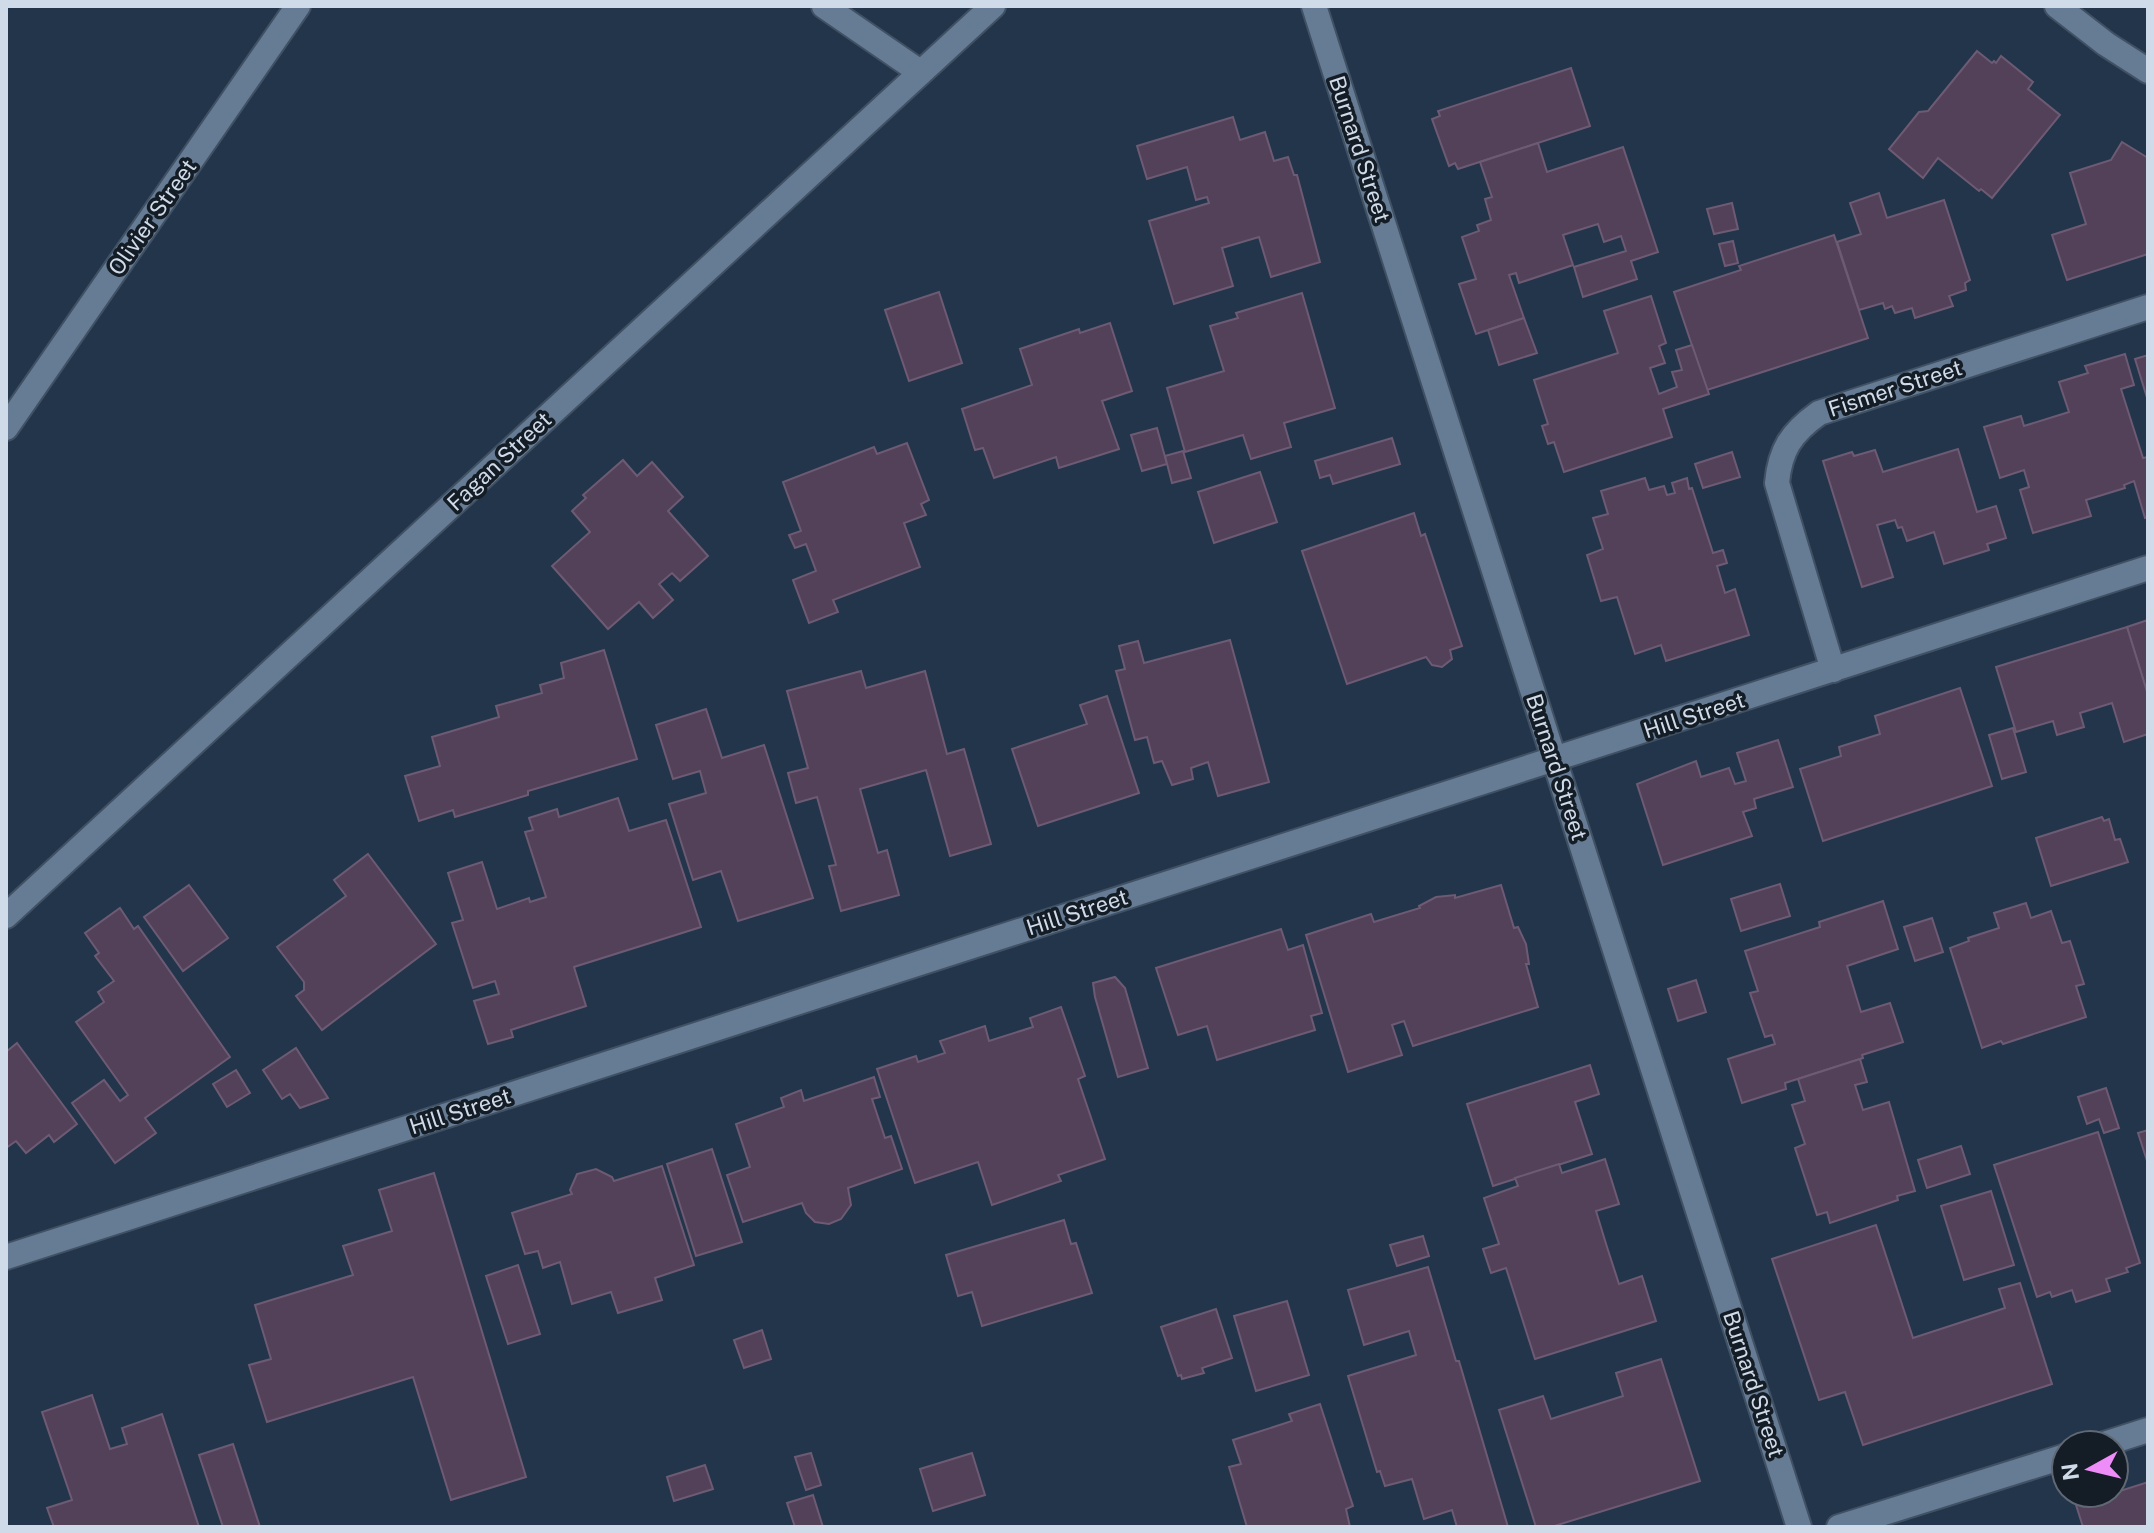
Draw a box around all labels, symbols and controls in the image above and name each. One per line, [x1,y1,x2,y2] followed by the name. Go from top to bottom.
[1324,73,1396,225] street label: Burnard Street
[103,154,201,280] street label: Olivier Street
[1825,354,1965,422] street label: Fismer Street
[442,406,556,516] street label: Fagan Street
[1640,686,1748,744] street label: Hill Street
[1521,691,1593,843] street label: Burnard Street
[1023,883,1131,941] street label: Hill Street
[406,1082,514,1140] street label: Hill Street
[1718,1308,1790,1460] street label: Burnard Street
[2050,1429,2130,1509] north arrow
[2056,1461,2084,1482] text: N

